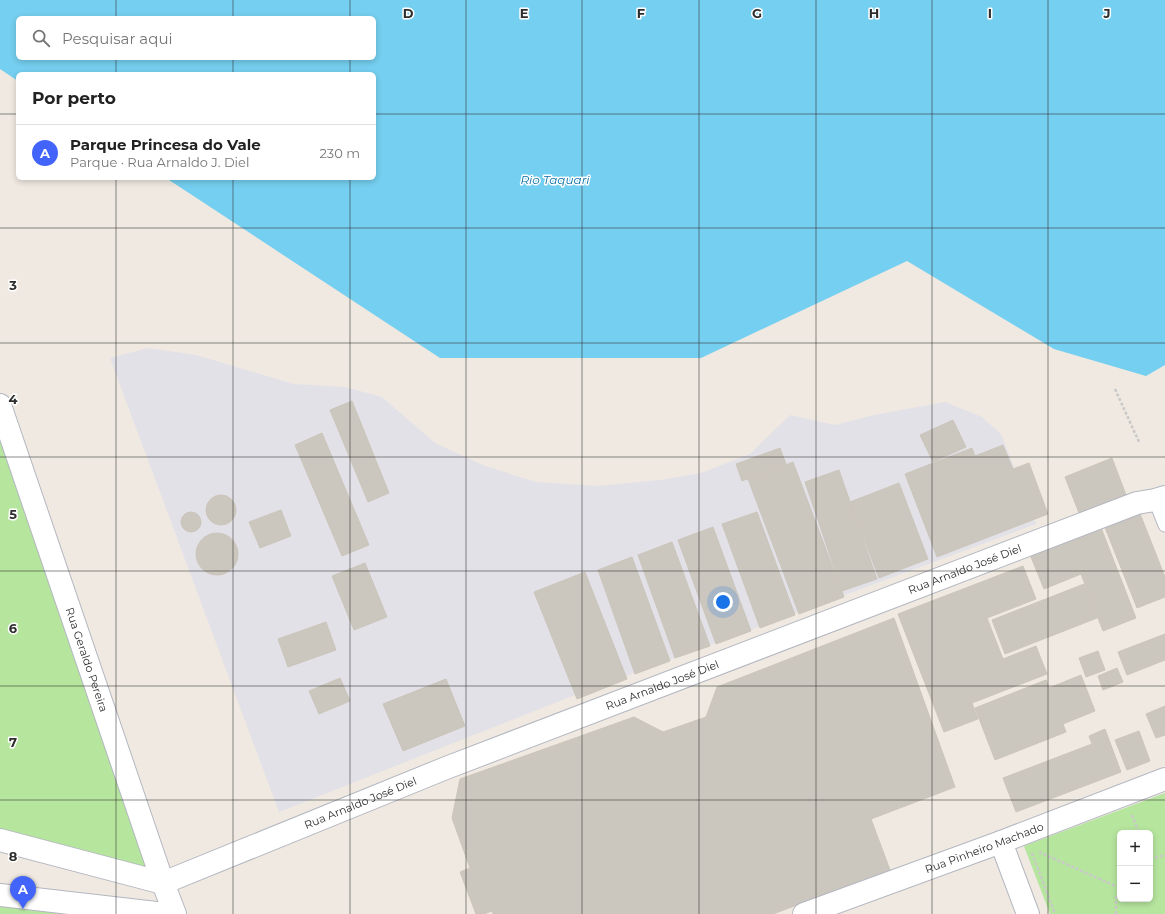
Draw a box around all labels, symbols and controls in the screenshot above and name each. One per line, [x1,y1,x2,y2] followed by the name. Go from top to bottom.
[403,5,414,21] text: D
[520,5,529,21] text: E
[637,5,645,21] text: F
[752,5,762,21] text: G
[869,5,879,21] text: H
[988,5,992,21] text: I
[1102,5,1111,21] text: J
[16,16,376,60] search box
[30,27,52,49] icon: search
[62,29,173,48] text: Pesquisar aqui
[32,88,116,108] text: Por perto
[70,135,261,154] text: Parque Princesa do Vale
[40,145,50,161] text: A
[319,145,360,161] text: 230 m
[70,154,249,170] text: Parque · Rua Arnaldo J. Diel
[520,172,590,187] water label: Rio Taquari
[8,277,17,293] text: 3
[9,391,18,407] text: 4
[9,506,17,522] text: 5
[906,541,1023,597] street label: Rua Arnaldo José Diel
[713,592,733,612] your location
[63,606,111,714] street label: Rua Geraldo Pereira
[9,620,18,636] text: 6
[604,657,721,713] street label: Rua Arnaldo José Diel
[9,734,17,750] text: 7
[302,774,419,832] street label: Rua Arnaldo José Diel
[923,819,1046,876] street label: Rua Pinheiro Machado
[1117,830,1153,902] map controls
[1117,830,1153,866] button: +
[9,848,18,864] text: 8
[1117,866,1153,902] button: −
[10,876,36,909] pin: A

